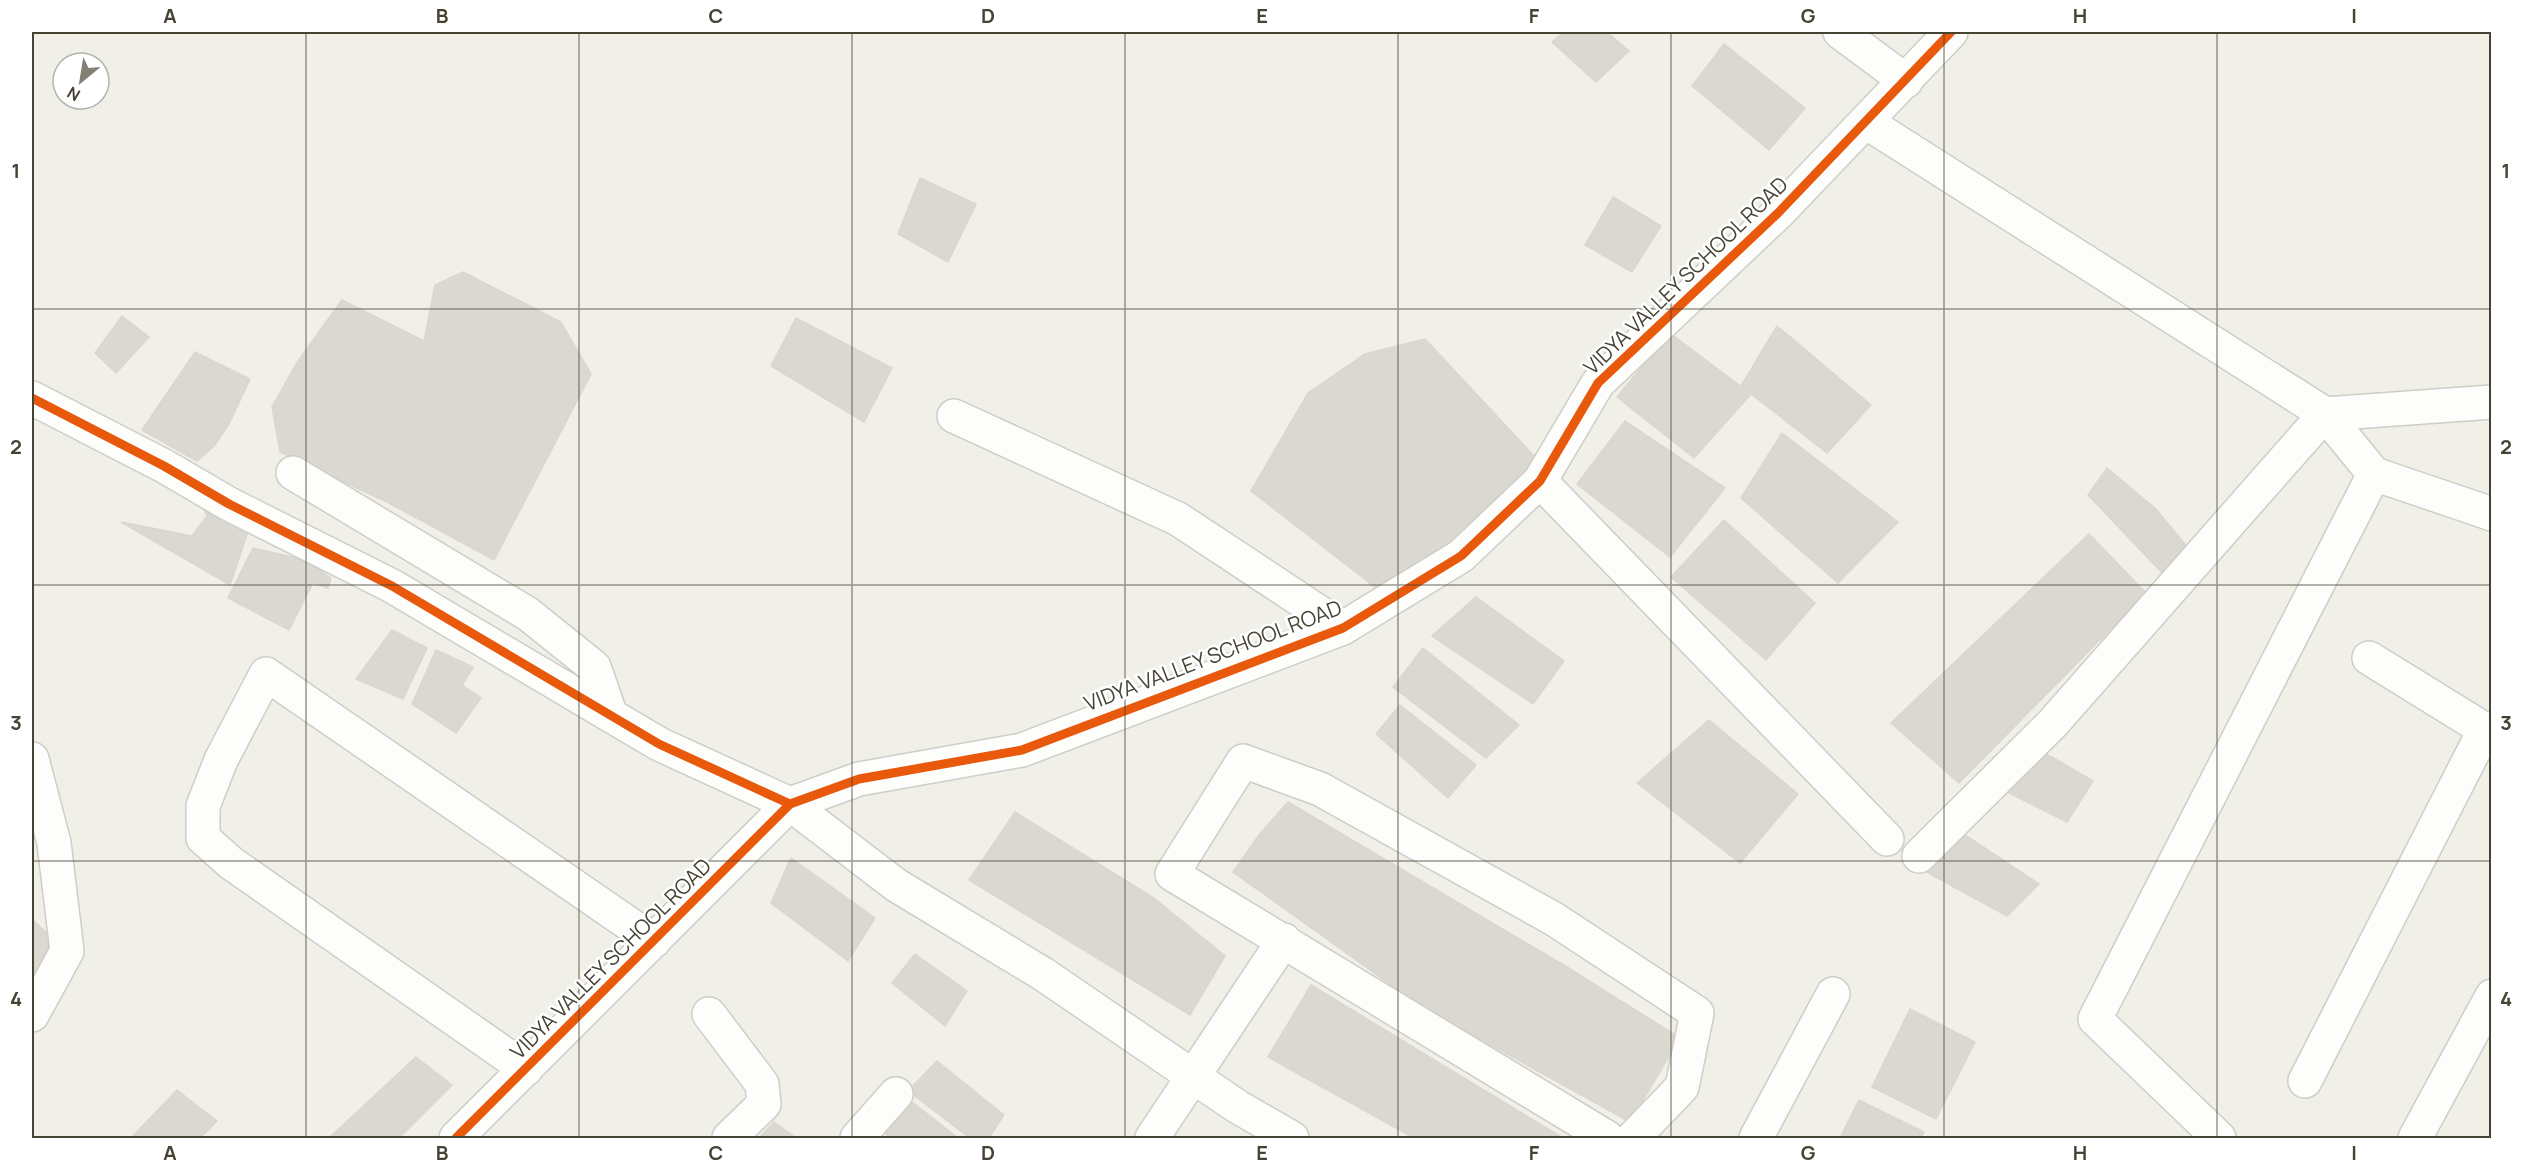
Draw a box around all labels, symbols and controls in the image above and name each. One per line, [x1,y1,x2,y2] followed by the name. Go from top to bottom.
[163,2,177,29] text: A
[436,2,449,29] text: B
[709,2,723,29] text: C
[981,2,995,29] text: D
[1256,2,1268,29] text: E
[1529,2,1540,29] text: F
[1801,2,1816,29] text: G
[2073,2,2087,29] text: H
[2351,2,2357,29] text: I
[51,51,111,111] north arrow
[63,82,84,106] text: N
[12,157,20,184] text: 1
[2502,157,2510,184] text: 1
[1577,170,1793,380] street label: VIDYA VALLEY SCHOOL ROAD
[10,433,22,460] text: 2
[2500,433,2512,460] text: 2
[1080,593,1345,717] street label: VIDYA VALLEY SCHOOL ROAD
[10,709,22,736] text: 3
[2500,709,2512,736] text: 3
[504,852,717,1065] street label: VIDYA VALLEY SCHOOL ROAD
[10,985,22,1012] text: 4
[2500,985,2512,1012] text: 4
[163,1139,177,1166] text: A
[436,1139,449,1166] text: B
[709,1139,723,1166] text: C
[981,1139,995,1166] text: D
[1256,1139,1268,1166] text: E
[1529,1139,1540,1166] text: F
[1801,1139,1816,1166] text: G
[2073,1139,2087,1166] text: H
[2351,1139,2357,1166] text: I

